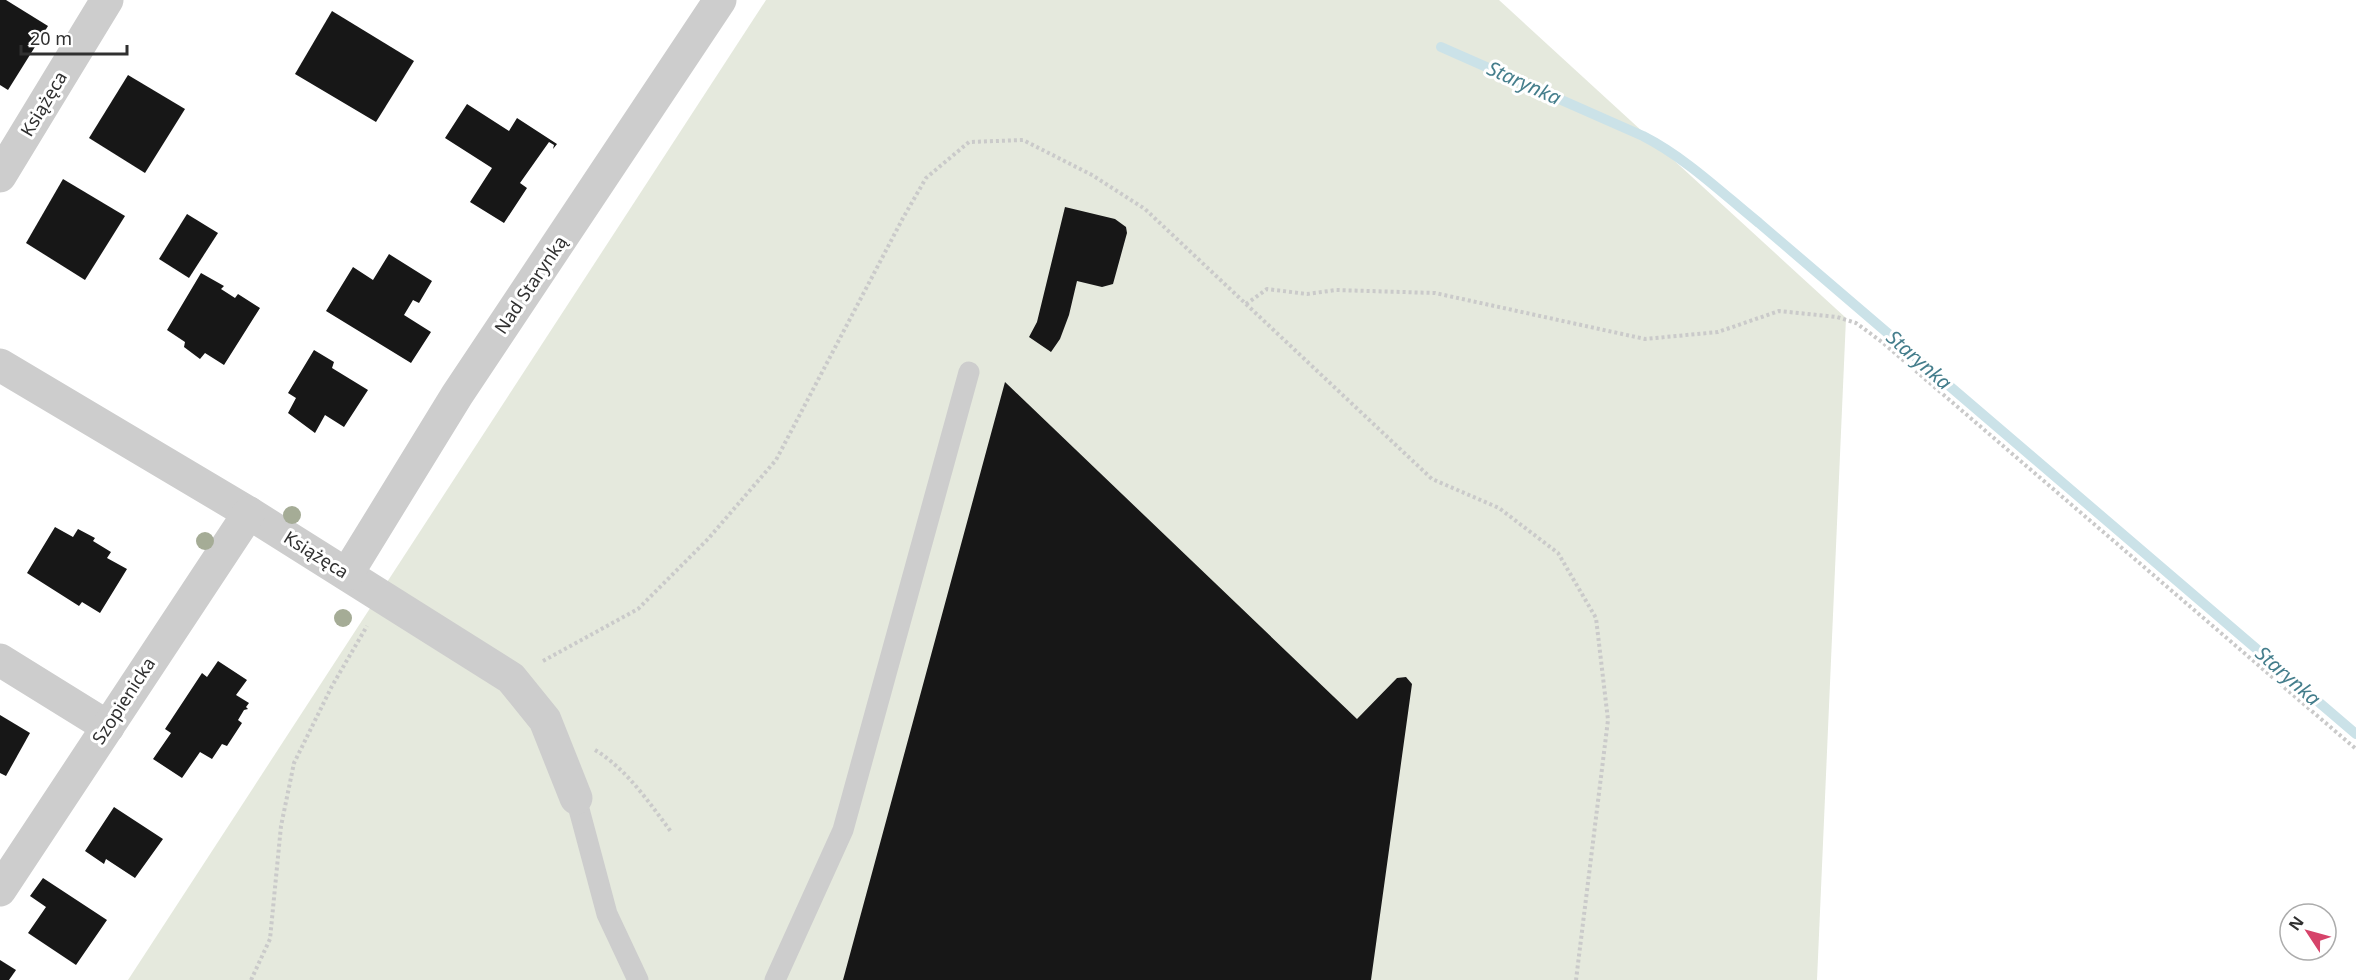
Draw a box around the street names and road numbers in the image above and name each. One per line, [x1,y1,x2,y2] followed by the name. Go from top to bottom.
[14,67,72,140] street label: Książęca
[488,231,572,338] street label: Nad Starynką
[280,525,353,583] street label: Książęca
[86,652,160,749] street label: Szopienicka

